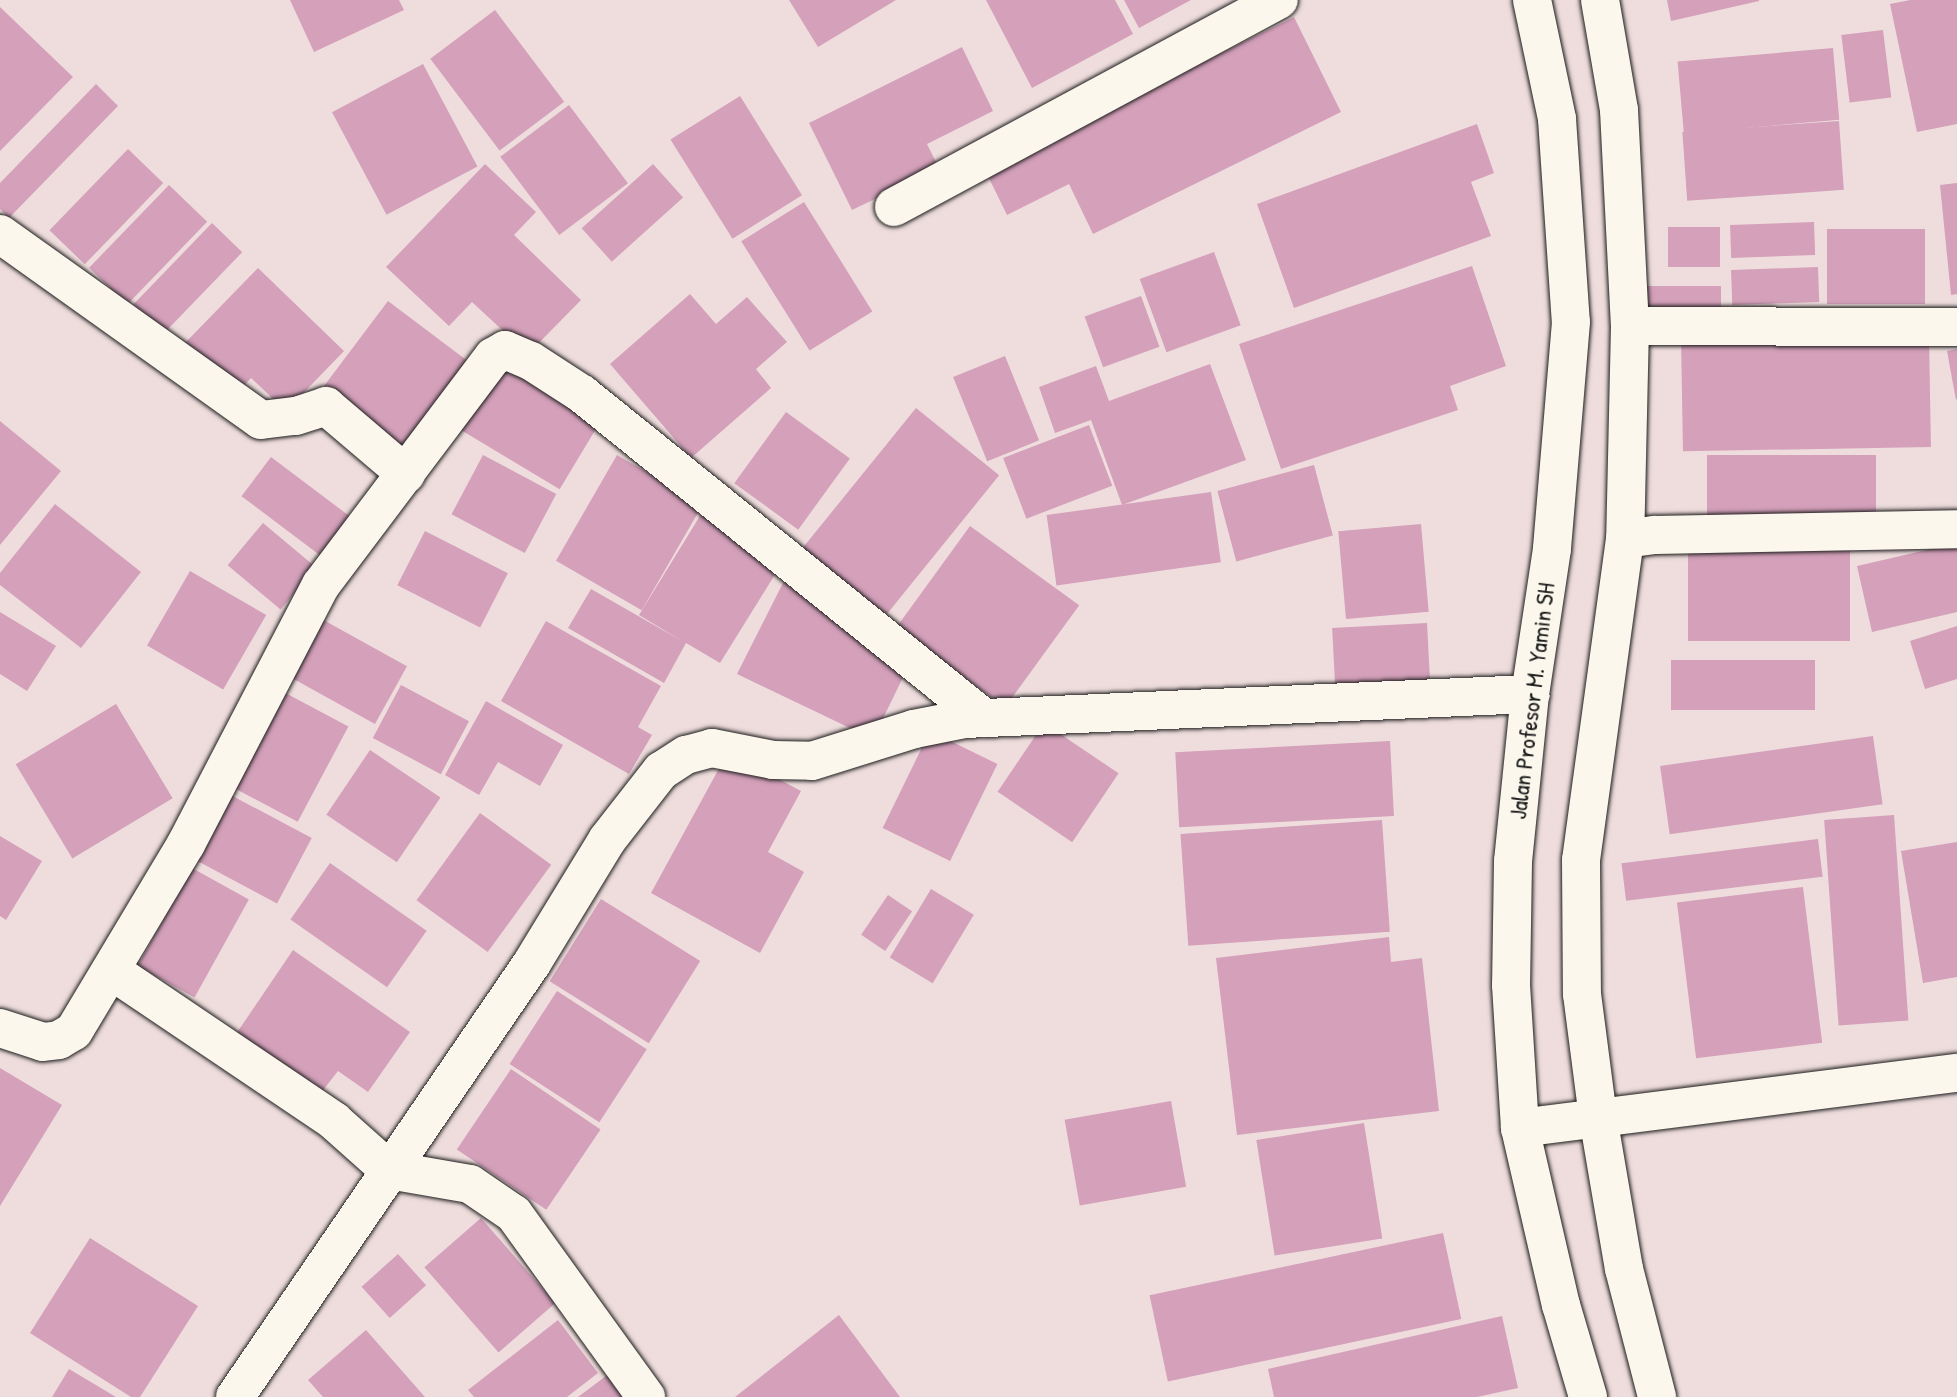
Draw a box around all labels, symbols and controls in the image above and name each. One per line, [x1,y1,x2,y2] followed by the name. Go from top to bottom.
[1503,581,1561,821] street label: Jalan Profesor M. Yamin SH

